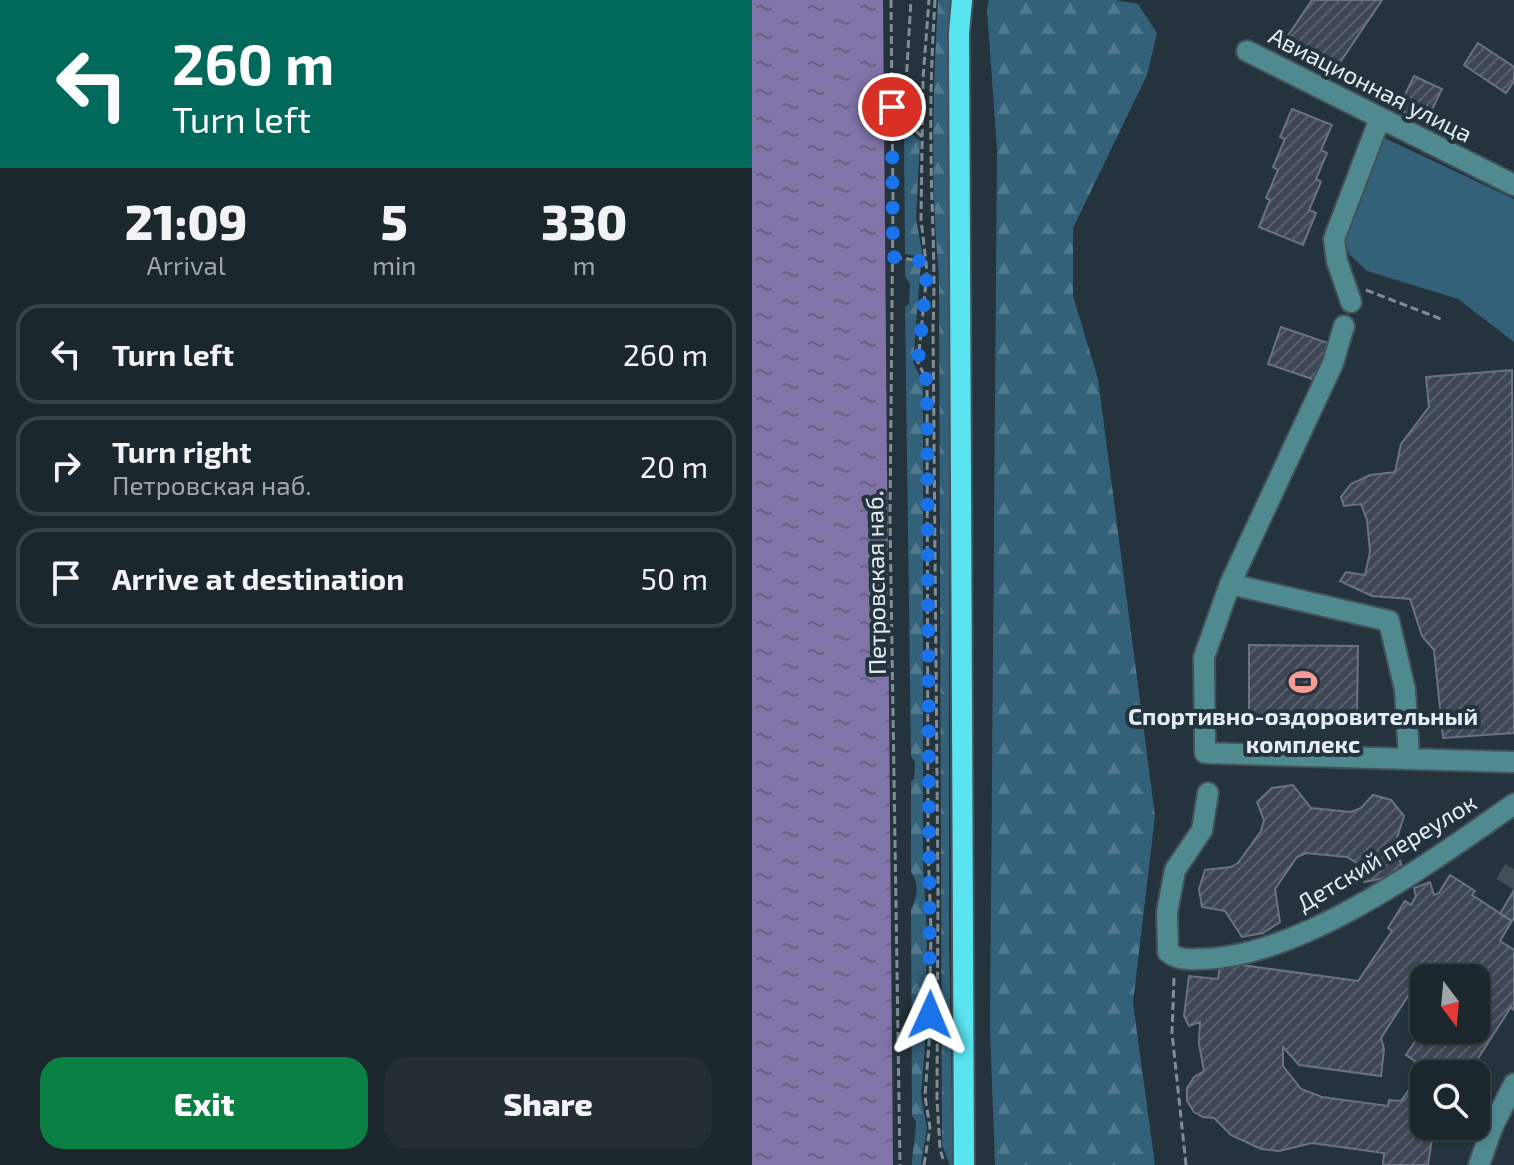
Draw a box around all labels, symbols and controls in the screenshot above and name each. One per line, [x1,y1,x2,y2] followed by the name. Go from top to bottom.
[1264,20,1477,149] street label: Авиационная улица
[172,29,334,96] text: 260 m
[40,32,144,136] icon: left
[858,73,926,141] pin
[870,85,914,129] icon: arrive
[172,97,311,140] text: Turn left
[125,192,247,250] text: 21:09
[381,192,408,250] text: 5
[541,192,627,250] text: 330
[147,249,226,280] text: Arrival
[372,249,416,280] text: min
[573,249,596,280] text: m
[44,332,88,376] icon: left
[112,336,234,372] text: Turn left
[623,336,708,372] text: 260 m
[112,433,252,469] text: Turn right
[44,444,88,488] icon: right
[640,448,708,484] text: 20 m
[112,469,311,500] text: Петровская наб.
[859,491,891,675] street label: Петровская наб.
[44,556,88,600] icon: arrive
[112,560,404,596] text: Arrive at destination
[641,560,708,596] text: 50 m
[1288,667,1318,697] sports icon: Спортивно-оздоровительный комплекс
[1128,701,1478,758] place label: Спортивно-оздоровительный комплекс
[1291,787,1482,918] street label: Детский переулок
[1410,964,1490,1044] north arrow
[1410,964,1490,1140] map controls
[888,973,972,1057] position arrow
[40,1057,368,1149] button: Exit
[384,1057,712,1149] button: Share
[1410,1060,1490,1140] button: search

